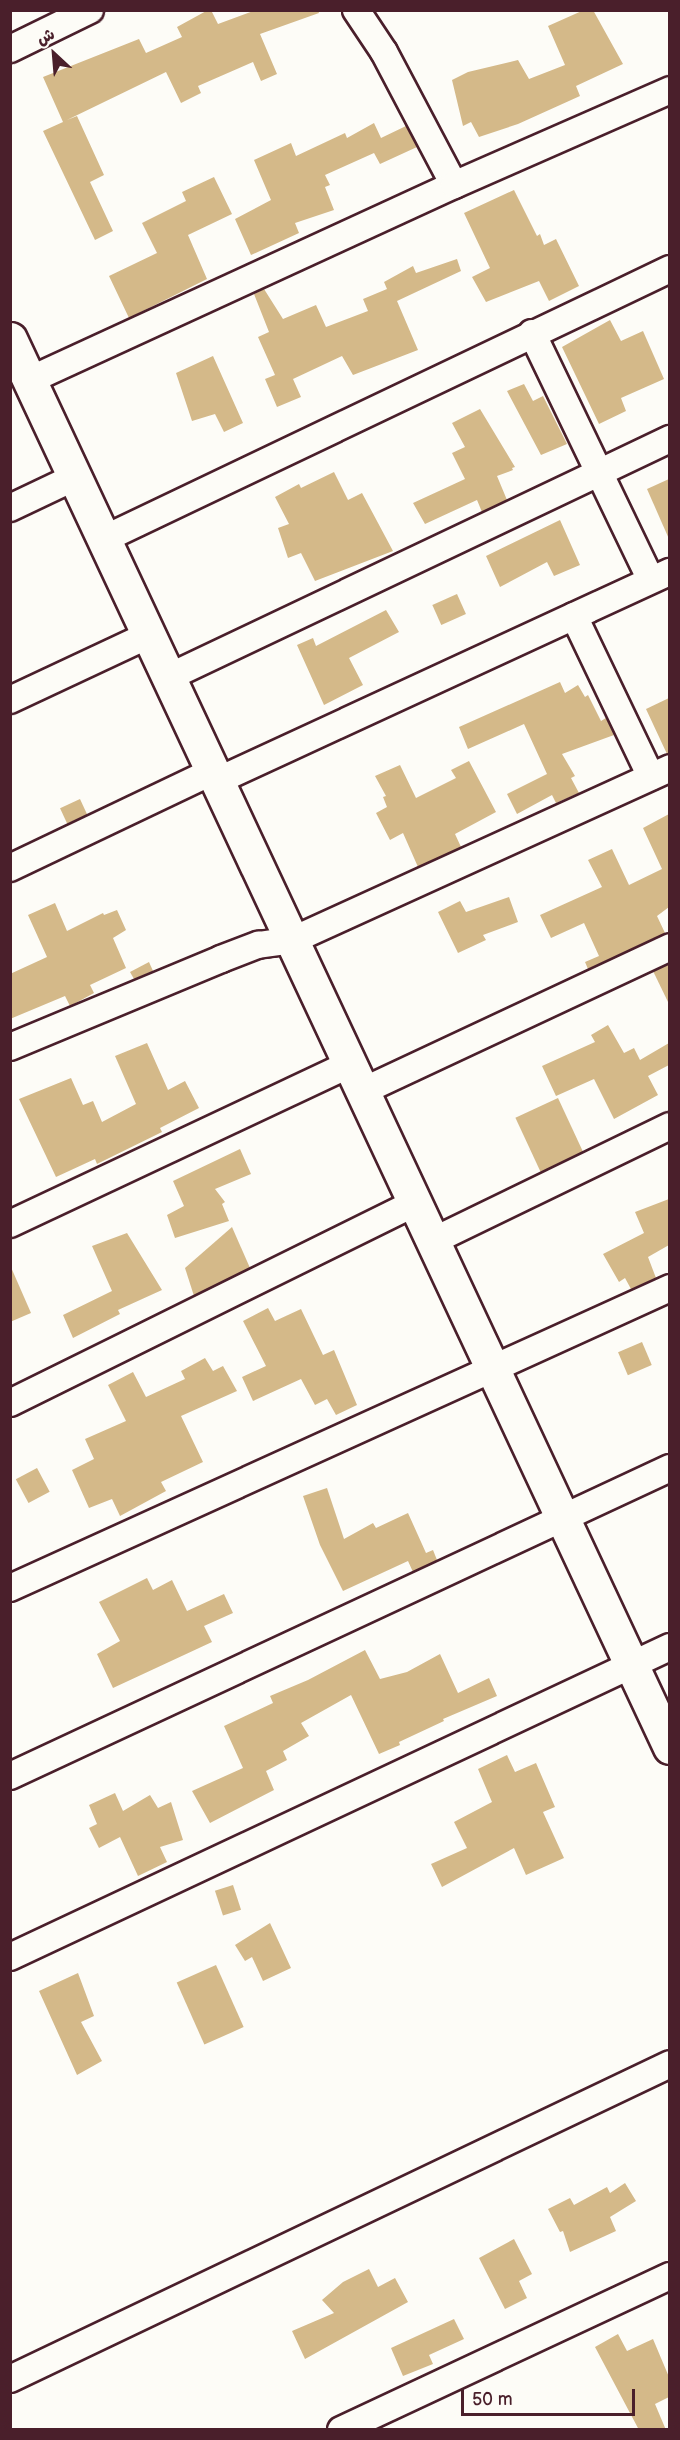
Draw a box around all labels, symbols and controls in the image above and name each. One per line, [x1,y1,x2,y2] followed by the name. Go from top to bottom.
[24,24,84,84] north arrow
[34,25,58,50] text: ش
[464,2377,638,2415] scale bar
[472,2389,513,2410] text: 50 m

